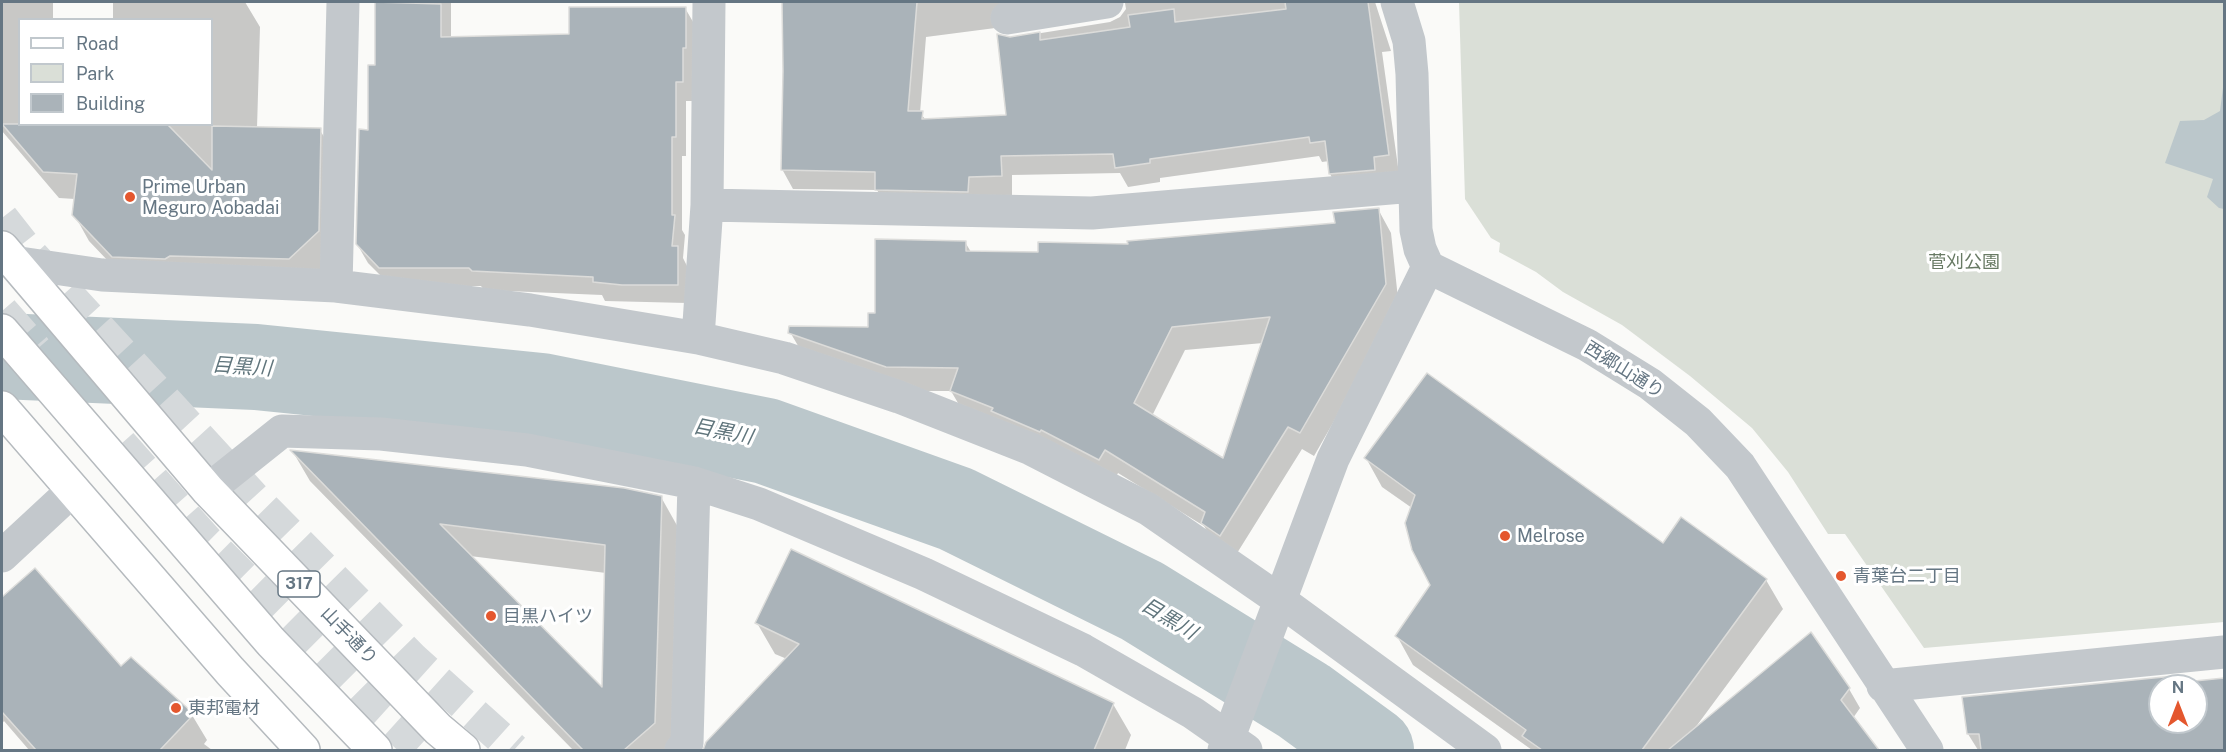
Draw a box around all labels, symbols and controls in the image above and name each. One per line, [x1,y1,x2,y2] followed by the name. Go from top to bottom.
[18,18,213,126] legend
[76,33,119,54] text: Road
[76,63,114,84] text: Park
[76,93,145,114] text: Building
[142,176,279,219] place label: Prime Urban Meguro Aobadai
[123,190,137,204] marker: Prime Urban Meguro Aobadai
[1928,251,2000,273] park label: 菅刈公園
[1580,337,1668,403] street label: 西郷山通り
[211,353,273,381] water label: 目黒川
[691,414,755,450] water label: 目黒川
[1517,525,1585,547] place label: Melrose
[1498,529,1512,543] marker: Melrose
[1853,565,1961,587] place label: 青葉台二丁目
[1834,569,1848,583] marker: 青葉台二丁目
[278,571,320,597] road number: 317
[1137,593,1201,645] water label: 目黒川
[316,603,382,669] street label: 山手通り
[503,605,593,627] place label: 目黒ハイツ
[484,609,498,623] marker: 目黒ハイツ
[2148,674,2208,734] north arrow
[2172,678,2184,697] text: N
[188,697,260,719] place label: 東邦電材
[169,701,183,715] marker: 東邦電材

